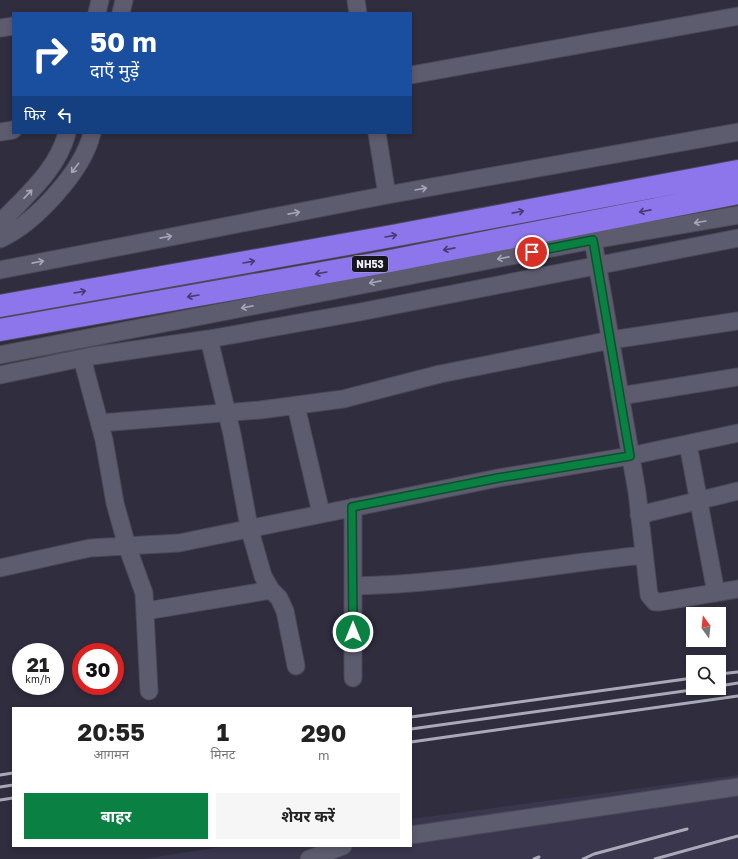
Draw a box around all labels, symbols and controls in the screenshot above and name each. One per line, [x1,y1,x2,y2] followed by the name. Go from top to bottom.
[90,25,157,58] text: 50 m
[24,28,76,80] icon: right
[90,59,139,81] text: दाएँ मुड़ें
[54,104,76,126] icon: left
[24,105,46,123] text: फिर
[71,162,79,173] one-way arrow
[414,184,427,192] one-way arrow
[23,189,33,199] one-way arrow
[512,207,525,215] one-way arrow
[639,207,652,215] one-way arrow
[287,208,300,216] one-way arrow
[693,218,706,226] one-way arrow
[384,232,397,240] one-way arrow
[159,233,172,241] one-way arrow
[515,235,549,269] pin
[521,241,543,263] icon: arrive
[442,246,455,254] one-way arrow
[497,254,510,262] one-way arrow
[352,256,388,272] road number: NH53
[242,257,255,265] one-way arrow
[31,258,44,266] one-way arrow
[315,269,328,277] one-way arrow
[369,278,382,286] one-way arrow
[73,288,86,296] one-way arrow
[187,292,200,300] one-way arrow
[241,303,254,311] one-way arrow
[686,607,726,647] north arrow
[686,607,726,695] map controls
[332,611,374,653] position arrow
[72,643,124,695] speed limit sign: 30
[27,652,49,676] text: 21
[686,655,726,695] button: search
[25,673,51,685] text: km/h
[78,717,145,746] text: 20:55
[217,717,229,746] text: 1
[301,718,346,747] text: 290
[93,746,129,762] text: आगमन
[210,746,235,762] text: मिनट
[318,747,329,763] text: m
[24,793,208,839] button: बाहर
[216,793,400,839] button: शेयर करें

